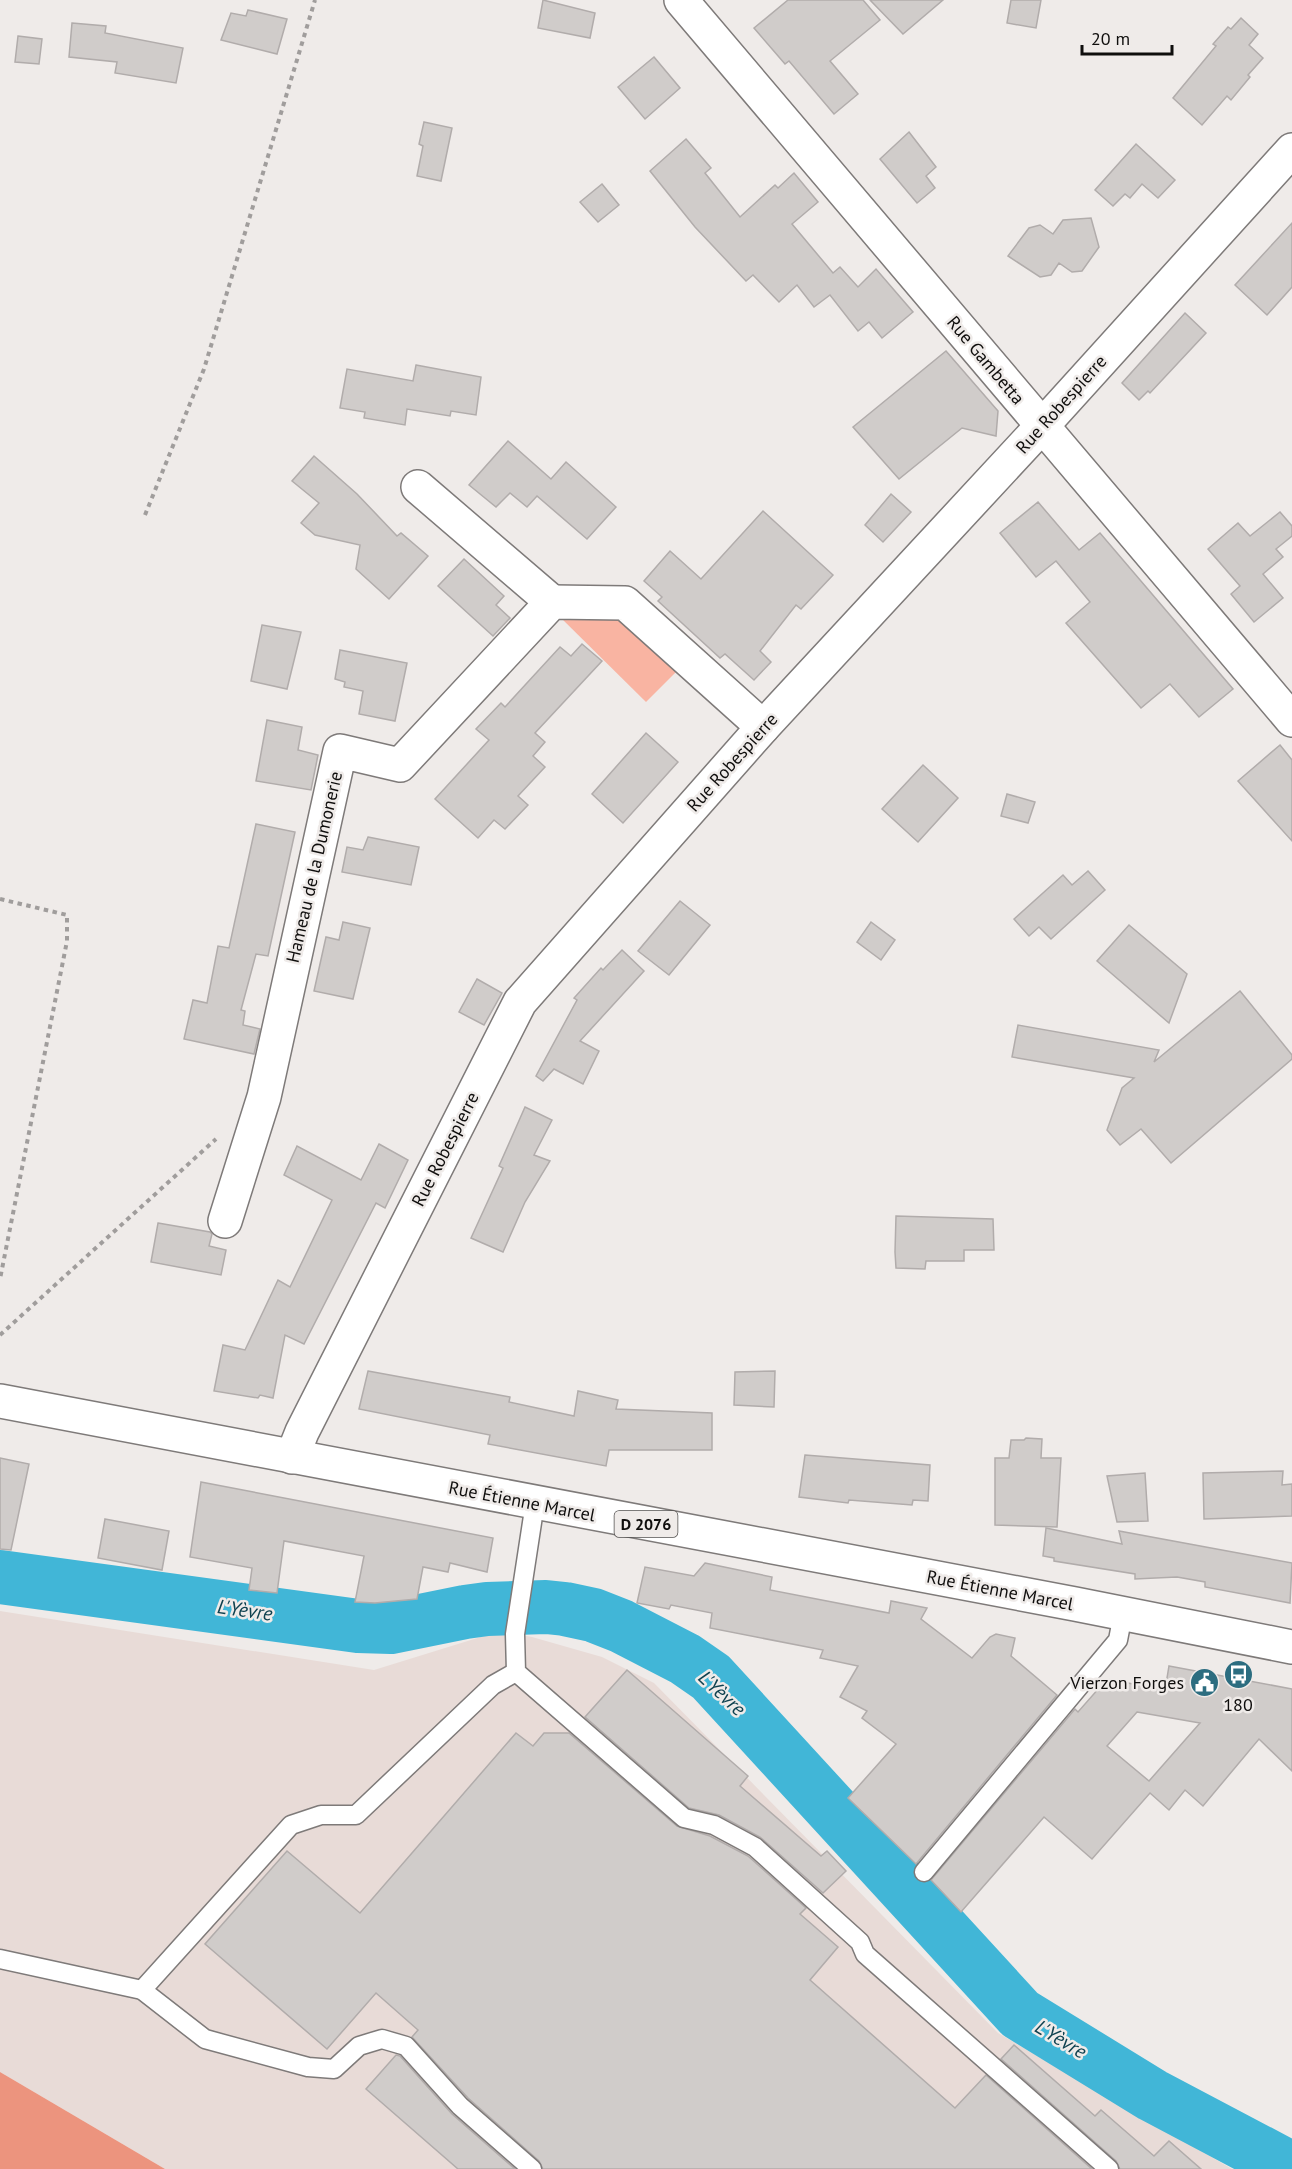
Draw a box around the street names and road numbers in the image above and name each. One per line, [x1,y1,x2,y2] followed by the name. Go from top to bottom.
[942,311,1030,409] street label: Rue Gambetta
[1011,350,1111,458] street label: Rue Robespierre
[682,708,782,816] street label: Rue Robespierre
[281,769,347,965] street label: Hameau de la Dumonerie
[406,1088,484,1210] street label: Rue Robespierre
[447,1476,598,1527] street label: Rue Étienne Marcel
[614,1511,678,1537] road number: D 2076
[925,1565,1076,1616] street label: Rue Étienne Marcel

